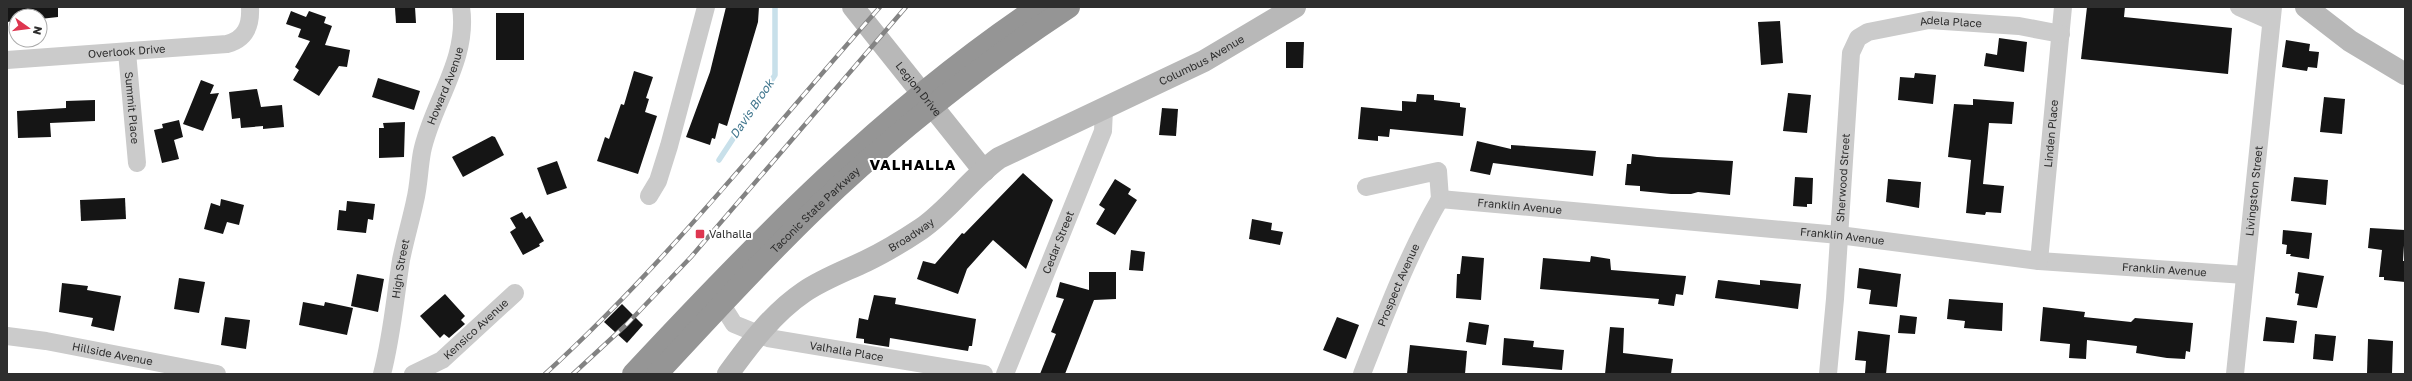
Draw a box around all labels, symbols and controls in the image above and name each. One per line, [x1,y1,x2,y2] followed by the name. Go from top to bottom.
[8,8,48,48] north arrow
[1918,13,1982,30] street label: Adela Place
[31,25,46,36] text: N
[1156,32,1246,88] street label: Columbus Avenue
[87,41,166,60] street label: Overlook Drive
[424,46,465,126] street label: Howard Avenue
[893,59,945,118] street label: Legion Drive
[123,71,142,145] street label: Summit Place
[726,75,777,141] water label: Davis Brook
[2041,99,2060,168] street label: Linden Place
[1833,133,1852,222] street label: Sherwood Street
[2242,145,2265,237] street label: Livingston Street
[870,155,956,173] district label: VALHALLA
[767,164,862,255] street label: Taconic State Parkway
[1477,195,1563,216] street label: Franklin Avenue
[1039,209,1076,275] street label: Cedar Street
[886,215,936,254] street label: Broadway
[1800,225,1885,247] street label: Franklin Avenue
[709,227,752,240] place label: Valhalla
[694,228,706,240] marker: Valhalla
[389,237,412,299] street label: High Street
[1374,241,1421,328] street label: Prospect Avenue
[2122,260,2207,278] street label: Franklin Avenue
[440,296,511,362] street label: Kensico Avenue
[809,338,885,363] street label: Valhalla Place
[71,339,154,367] street label: Hillside Avenue

